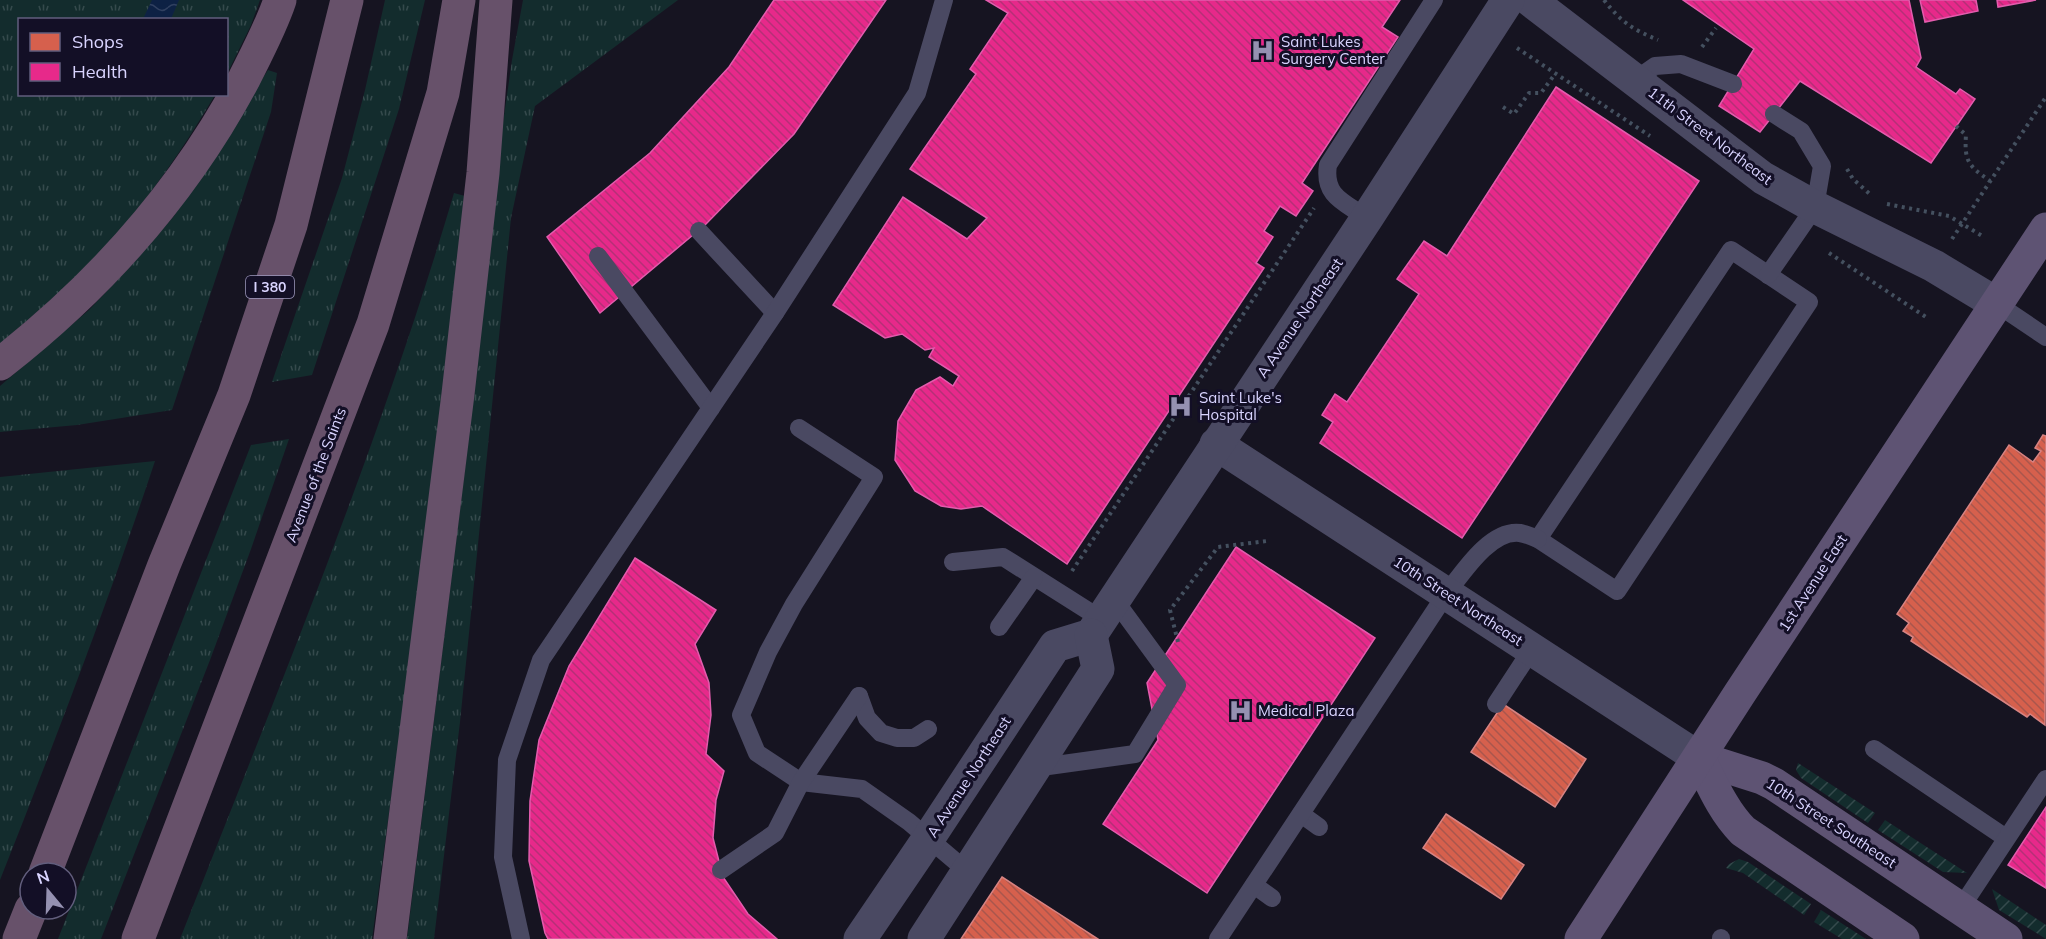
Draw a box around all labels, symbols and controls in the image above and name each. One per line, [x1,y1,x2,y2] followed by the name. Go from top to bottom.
[18,18,228,96] legend
[72,30,124,53] text: Shops
[1281,32,1385,68] place label: Saint Lukes Surgery Center
[1250,38,1276,64] hospital icon: Saint Lukes Surgery Center
[72,60,128,83] text: Health
[1644,83,1776,189] street label: 11th Street Northeast
[1252,254,1347,381] street label: A Avenue Northeast
[246,276,294,298] road number: I 380
[1199,388,1282,424] place label: Saint Luke's Hospital
[1168,394,1194,420] hospital icon: Saint Luke's Hospital
[281,405,350,545] street label: Avenue of the Saints
[1774,531,1851,635] street label: 1st Avenue East
[1390,552,1527,650] street label: 10th Street Northeast
[1227,698,1253,724] hospital icon: Medical Plaza
[1258,701,1355,720] place label: Medical Plaza
[922,713,1015,841] street label: A Avenue Northeast
[1762,773,1900,872] street label: 10th Street Southeast
[18,861,78,921] north arrow
[34,865,52,888] text: N

